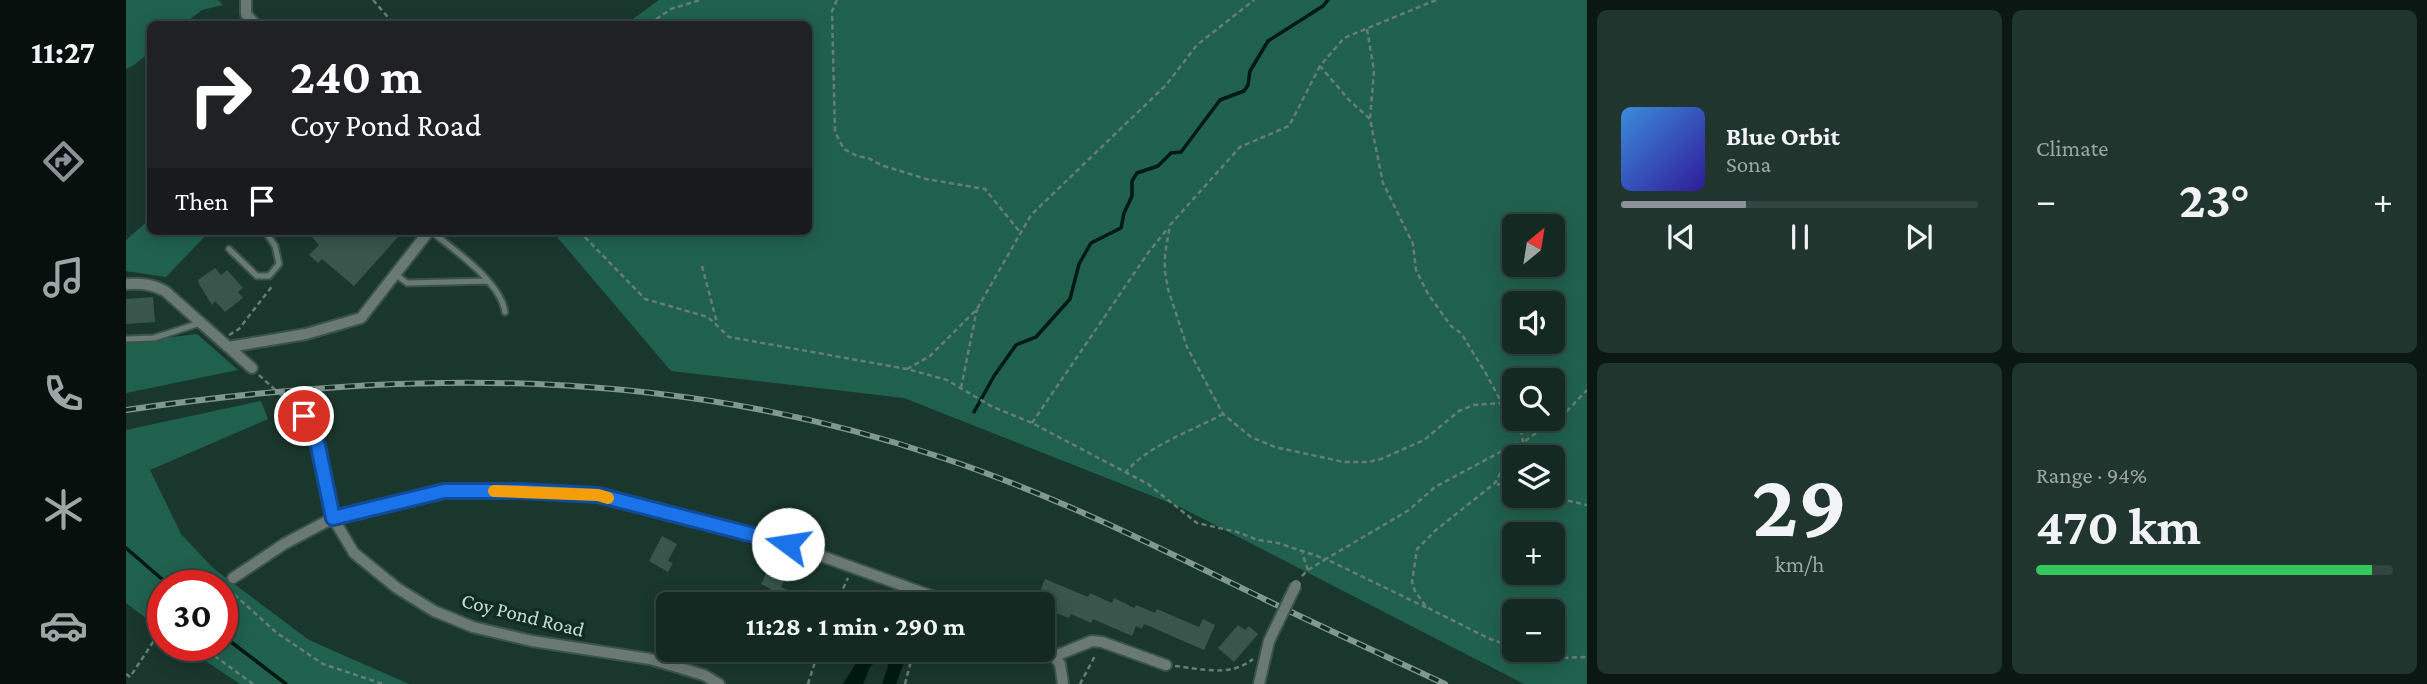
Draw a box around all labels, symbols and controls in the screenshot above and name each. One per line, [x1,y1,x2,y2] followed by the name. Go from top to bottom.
[31,34,95,70] text: 11:27
[175,49,266,140] icon: right
[290,49,422,104] text: 240 m
[290,107,482,143] text: Coy Pond Road
[1726,122,1840,151] text: Blue Orbit
[2036,135,2108,161] text: Climate
[39,137,88,186] icon: directions
[1726,151,1771,177] text: Sona
[2179,170,2250,228] text: 23°
[2036,179,2056,221] text: −
[2373,179,2393,221] text: +
[243,182,281,220] icon: arrive
[175,187,229,216] text: Then
[1502,214,1564,276] north arrow
[1502,214,1565,662] map controls
[1662,218,1700,256] icon: previous
[1781,218,1819,256] icon: pause
[1900,218,1938,256] icon: next
[39,253,88,302] icon: music
[1502,291,1565,354] button: sound
[1502,368,1565,431] button: search
[39,369,88,418] icon: phone
[274,386,334,446] pin
[285,397,323,435] icon: arrive
[1502,445,1565,508] button: layers
[1752,454,1847,556] text: 29
[2036,462,2147,488] text: Range · 94%
[39,485,88,534] icon: climate
[2036,497,2201,555] text: 470 km
[751,507,825,581] position arrow
[1502,522,1565,585] button: +
[1775,551,1824,577] text: km/h
[147,570,238,661] speed limit sign: 30
[459,588,587,642] street label: Coy Pond Road
[1502,599,1565,662] button: −
[39,601,88,650] icon: car
[746,612,965,641] text: 11:28 · 1 min · 290 m

